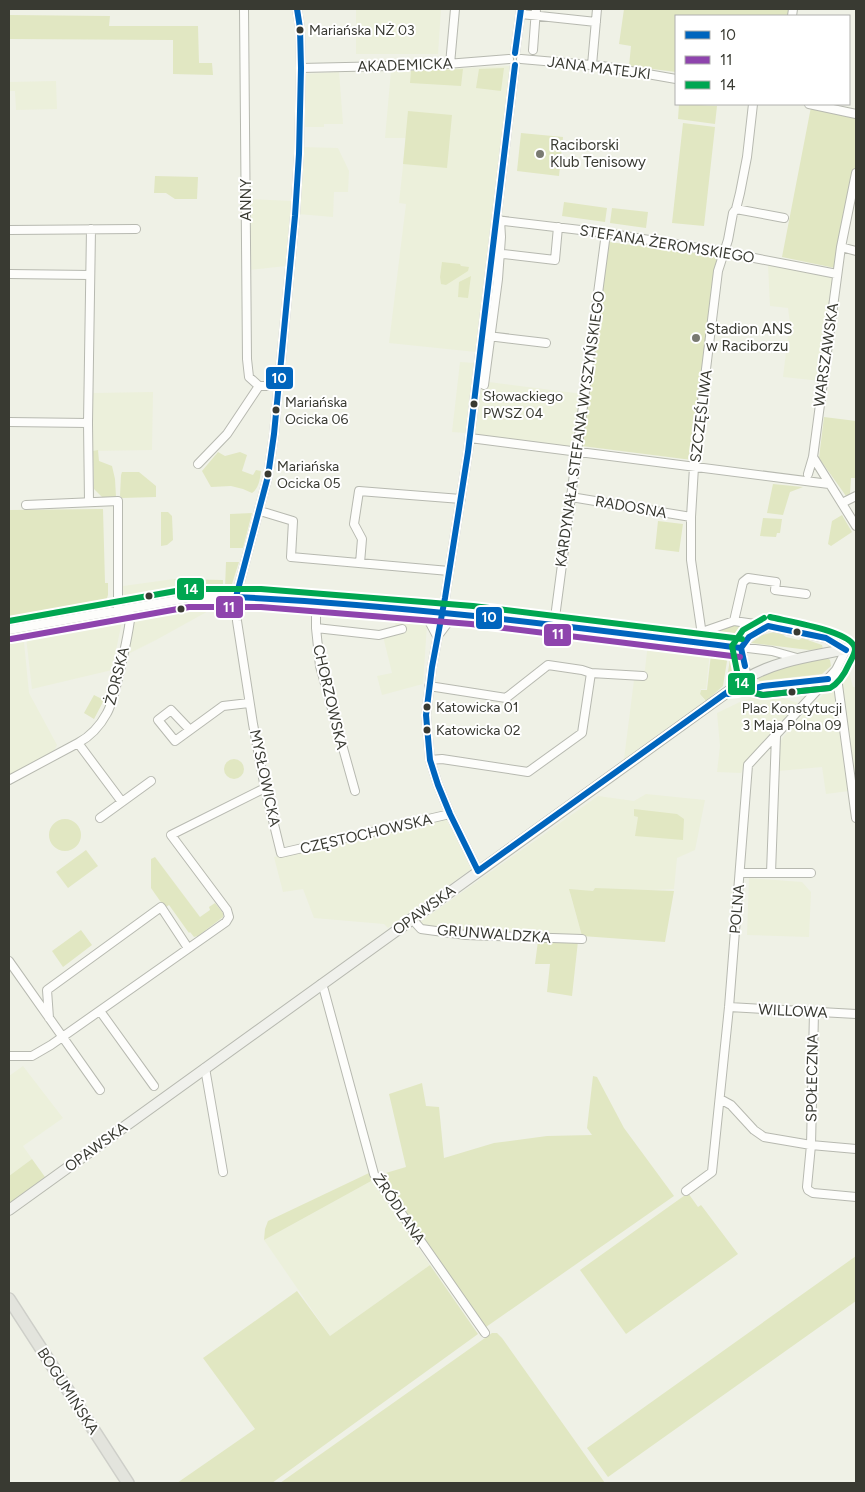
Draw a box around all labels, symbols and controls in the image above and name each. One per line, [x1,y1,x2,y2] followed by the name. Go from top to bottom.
[675,15,850,105] legend
[309,22,415,39] place label: Mariańska NŻ 03
[295,25,305,35] marker: Mariańska NŻ 03
[720,26,736,44] text: 10
[720,51,732,69] text: 11
[546,53,652,83] street label: JANA MATEJKI
[357,54,453,76] street label: AKADEMICKA
[720,76,736,94] text: 14
[550,136,646,171] place label: Raciborski Klub Tenisowy
[534,148,546,160] marker: Raciborski Klub Tenisowy
[237,179,255,221] street label: ANNY
[578,221,756,267] street label: STEFANA ŻEROMSKIEGO
[552,290,608,568] street label: KARDYNAŁA STEFANA WYSZYŃSKIEGO
[810,302,842,408] street label: WARSZAWSKA
[706,320,793,355] place label: Stadion ANS w Raciborzu
[690,332,702,344] marker: Stadion ANS w Raciborzu
[265,366,294,390] line badge: 10
[686,369,716,463] street label: SZCZĘŚLIWA
[272,370,286,387] text: 10
[483,388,563,422] place label: Słowackiego PWSZ 04
[285,394,348,428] place label: Mariańska Ocicka 06
[469,399,479,409] marker: Słowackiego PWSZ 04
[271,405,281,415] marker: Mariańska Ocicka 06
[277,458,341,492] place label: Mariańska Ocicka 05
[263,469,273,479] marker: Mariańska Ocicka 05
[594,492,668,522] street label: RADOSNA
[176,577,205,601] line badge: 14
[184,581,199,598] text: 14
[144,591,154,601] unlabelled marker
[215,595,244,619] line badge: 11
[223,599,235,616] text: 11
[176,604,186,614] unlabelled marker
[475,606,503,630] line badge: 10
[482,609,496,626] text: 10
[543,623,572,647] line badge: 11
[552,626,564,643] text: 11
[792,627,802,637] unlabelled marker
[309,643,351,751] street label: CHORZOWSKA
[101,645,133,707] street label: ŻORSKA
[727,672,756,696] line badge: 14
[735,675,750,692] text: 14
[787,687,797,697] marker: Plac Konstytucji 3 Maja Polna 09
[436,699,519,716] place label: Katowicka 01
[742,700,842,734] place label: Plac Konstytucji 3 Maja Polna 09
[422,702,432,712] marker: Katowicka 01
[436,722,521,739] place label: Katowicka 02
[422,725,432,735] marker: Katowicka 02
[246,728,284,828] street label: MYSŁOWICKA
[298,810,434,858] street label: CZĘSTOCHOWSKA
[389,881,459,939] street label: OPAWSKA
[726,883,748,935] street label: POLNA
[436,921,552,947] street label: GRUNWALDZKA
[758,1000,828,1022] street label: WILLOWA
[802,1034,822,1122] street label: SPOŁECZNA
[61,1118,131,1176] street label: OPAWSKA
[369,1171,429,1247] street label: ŹRÓDLANA
[33,1344,103,1438] street label: BOGUMIŃSKA

